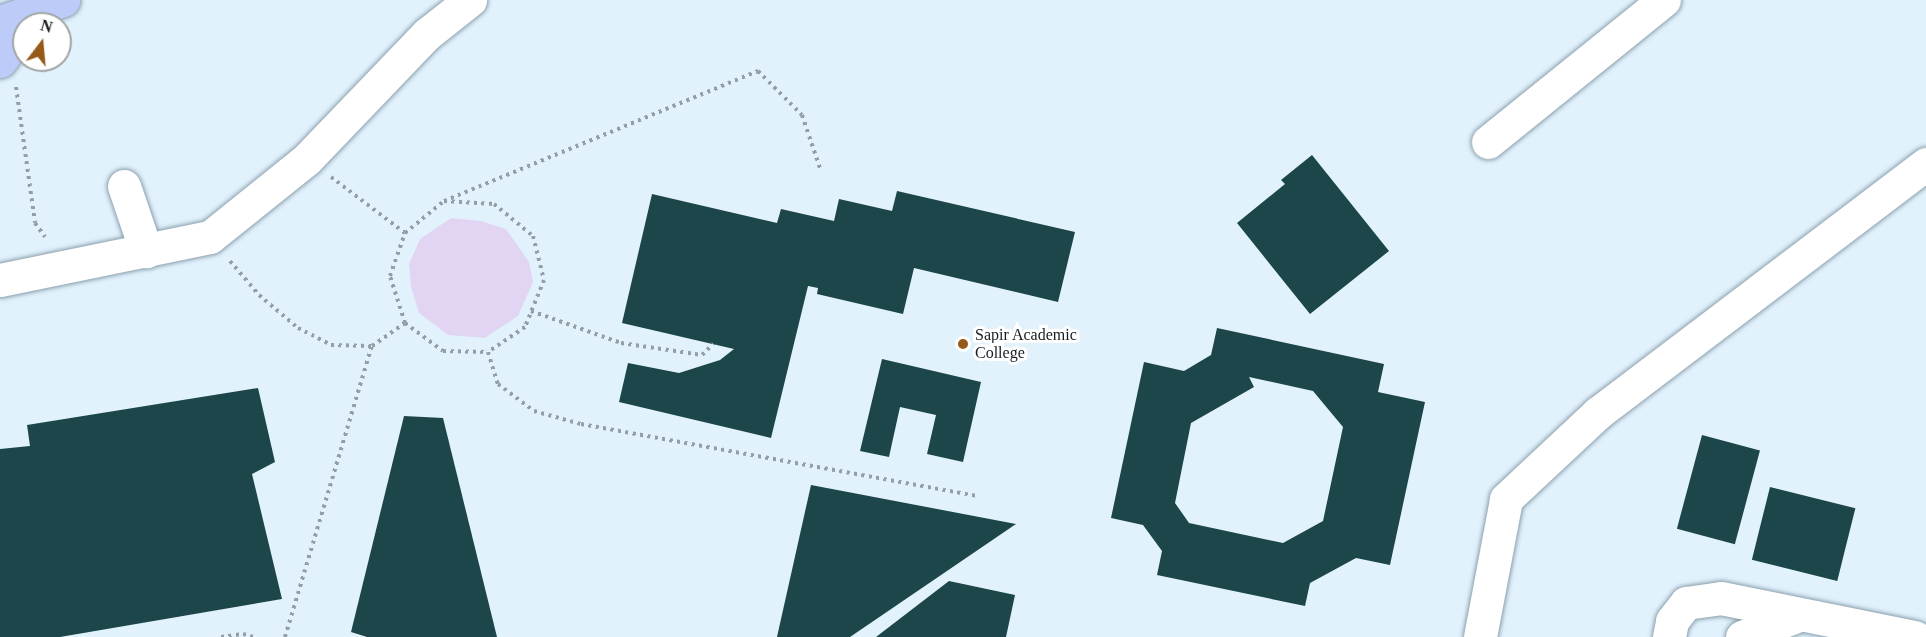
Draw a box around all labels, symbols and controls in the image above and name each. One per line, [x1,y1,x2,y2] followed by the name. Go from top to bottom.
[12,12,72,72] north arrow
[39,16,54,36] text: N
[975,325,1078,363] place label: Sapir Academic College
[956,337,970,351] marker: Sapir Academic College

